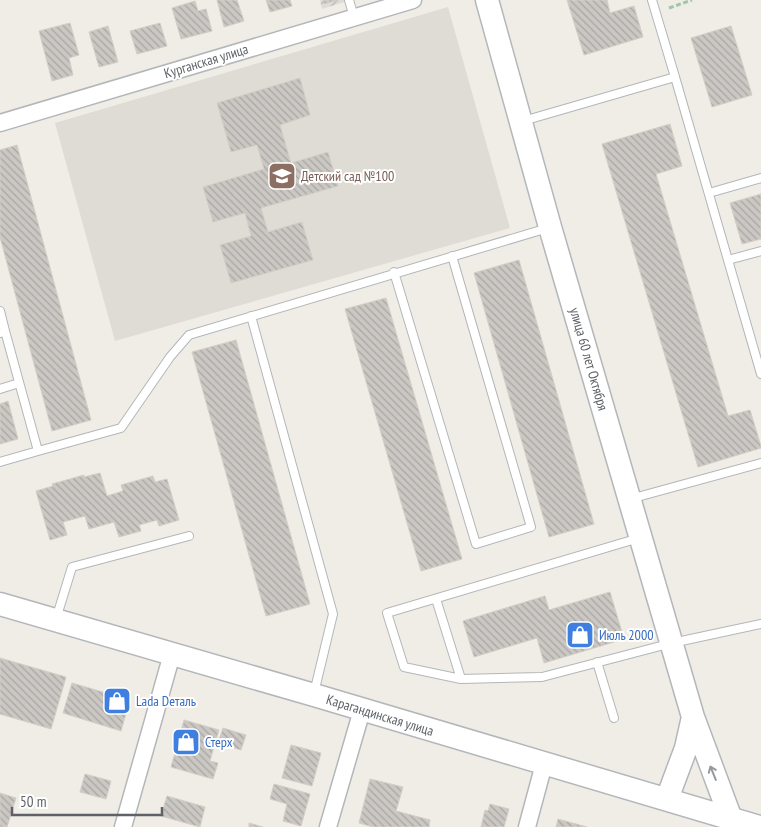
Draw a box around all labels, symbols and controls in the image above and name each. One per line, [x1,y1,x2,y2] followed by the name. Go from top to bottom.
[162,40,250,82] street label: Курганская улица
[267,161,297,191] school or university icon: Детский сад №100
[301,167,394,185] place label: Детский сад №100
[566,305,612,413] street label: улица 60 лет Октября
[565,620,595,650] shop icon: Июль 2000
[599,626,654,644] place label: Июль 2000
[102,686,132,716] shop icon: Lada Dеталь
[324,690,436,740] street label: Карагандинская улица
[136,692,196,710] place label: Lada Dеталь
[171,727,201,757] shop icon: Стерх
[205,733,233,751] place label: Стерх
[708,766,717,781] one-way arrow
[12,784,162,816] scale bar
[20,792,46,811] text: 50 m

